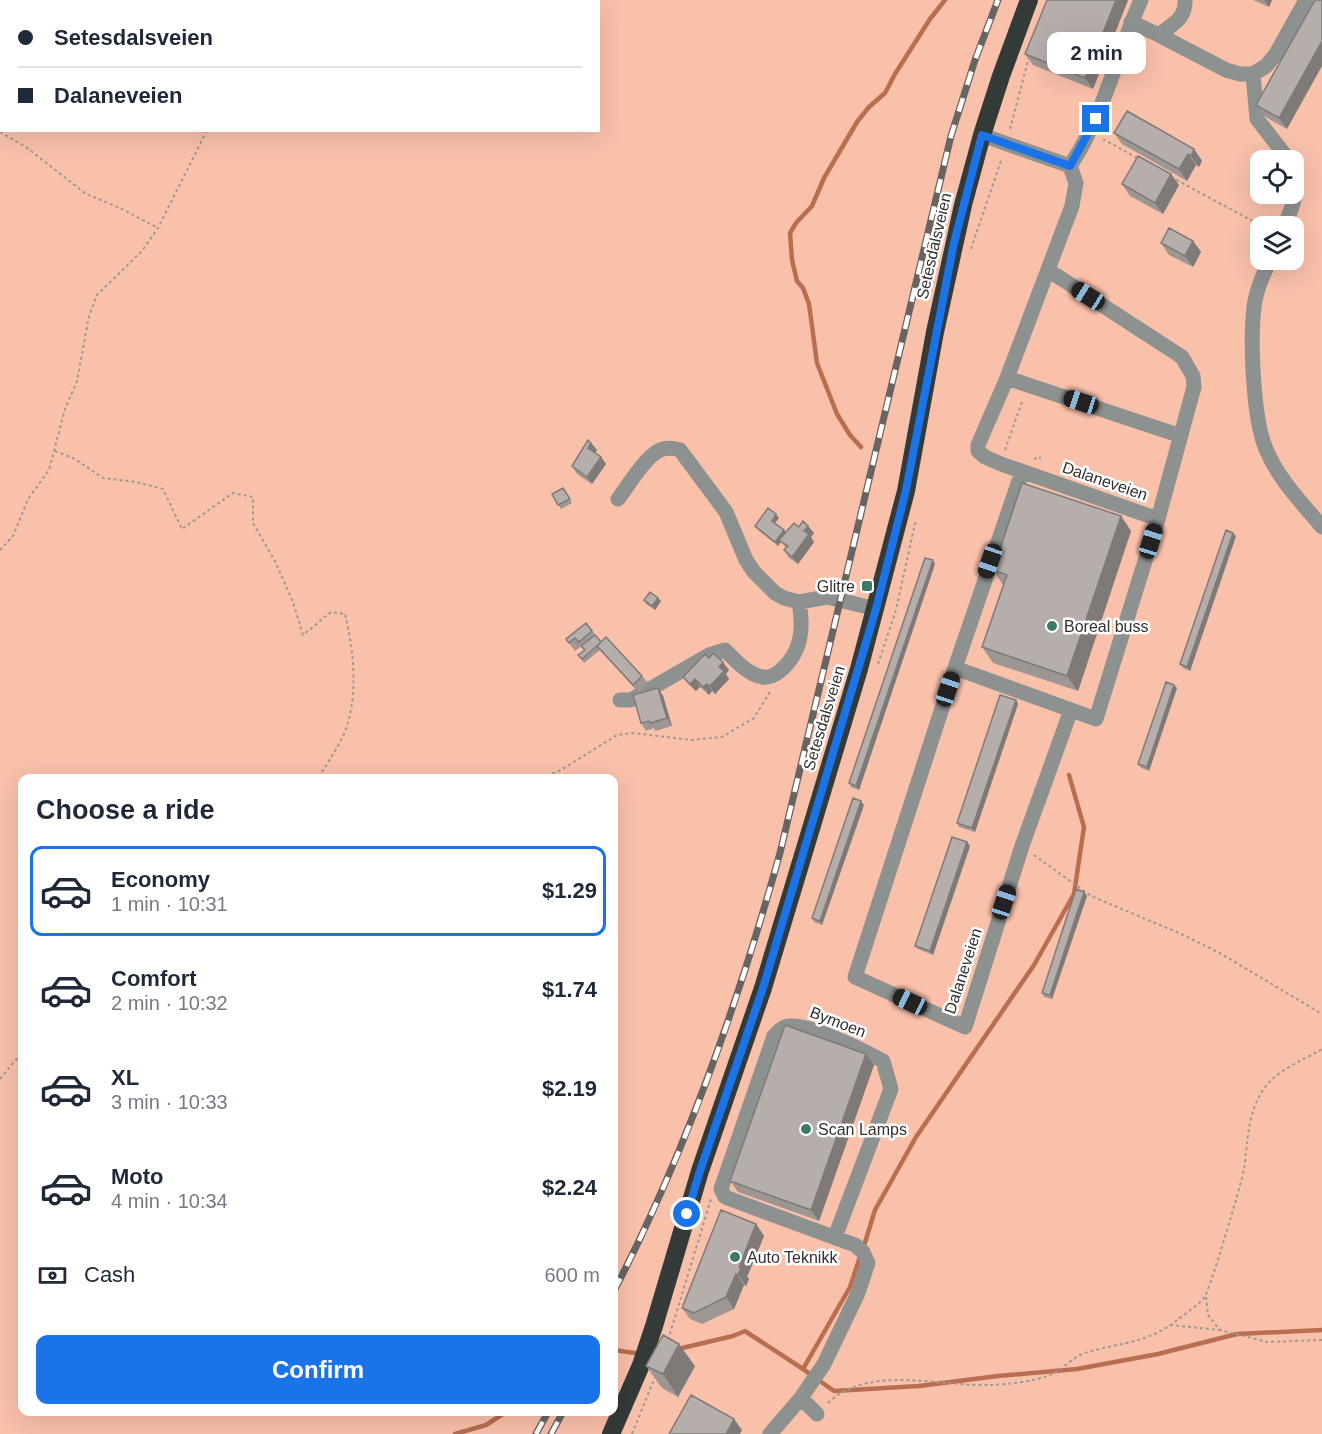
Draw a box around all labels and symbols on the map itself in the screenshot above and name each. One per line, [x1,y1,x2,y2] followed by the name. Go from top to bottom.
[1046,32,1146,74] callout: 2 min
[1082,105,1109,132] route end
[914,191,954,301] street label: Setesdalsveien
[1068,279,1108,313] car
[1061,388,1101,416] car
[1060,458,1150,504] street label: Dalaneveien
[1137,521,1165,561] car
[976,541,1004,581] car
[817,578,855,595] place label: Glitre
[860,579,874,593] marker: Glitre
[1064,618,1149,635] place label: Boreal buss
[1045,619,1059,633] marker: Boreal buss
[800,664,848,772] street label: Setesdalsveien
[934,669,962,709] car
[990,882,1018,922] car
[941,926,985,1016] street label: Dalaneveien
[890,986,930,1018] car
[808,1004,868,1040] street label: Bymoen
[818,1121,907,1138] place label: Scan Lamps
[799,1122,813,1136] marker: Scan Lamps
[673,1200,700,1227] route start
[747,1249,838,1266] place label: Auto Teknikk
[728,1250,742,1264] marker: Auto Teknikk

